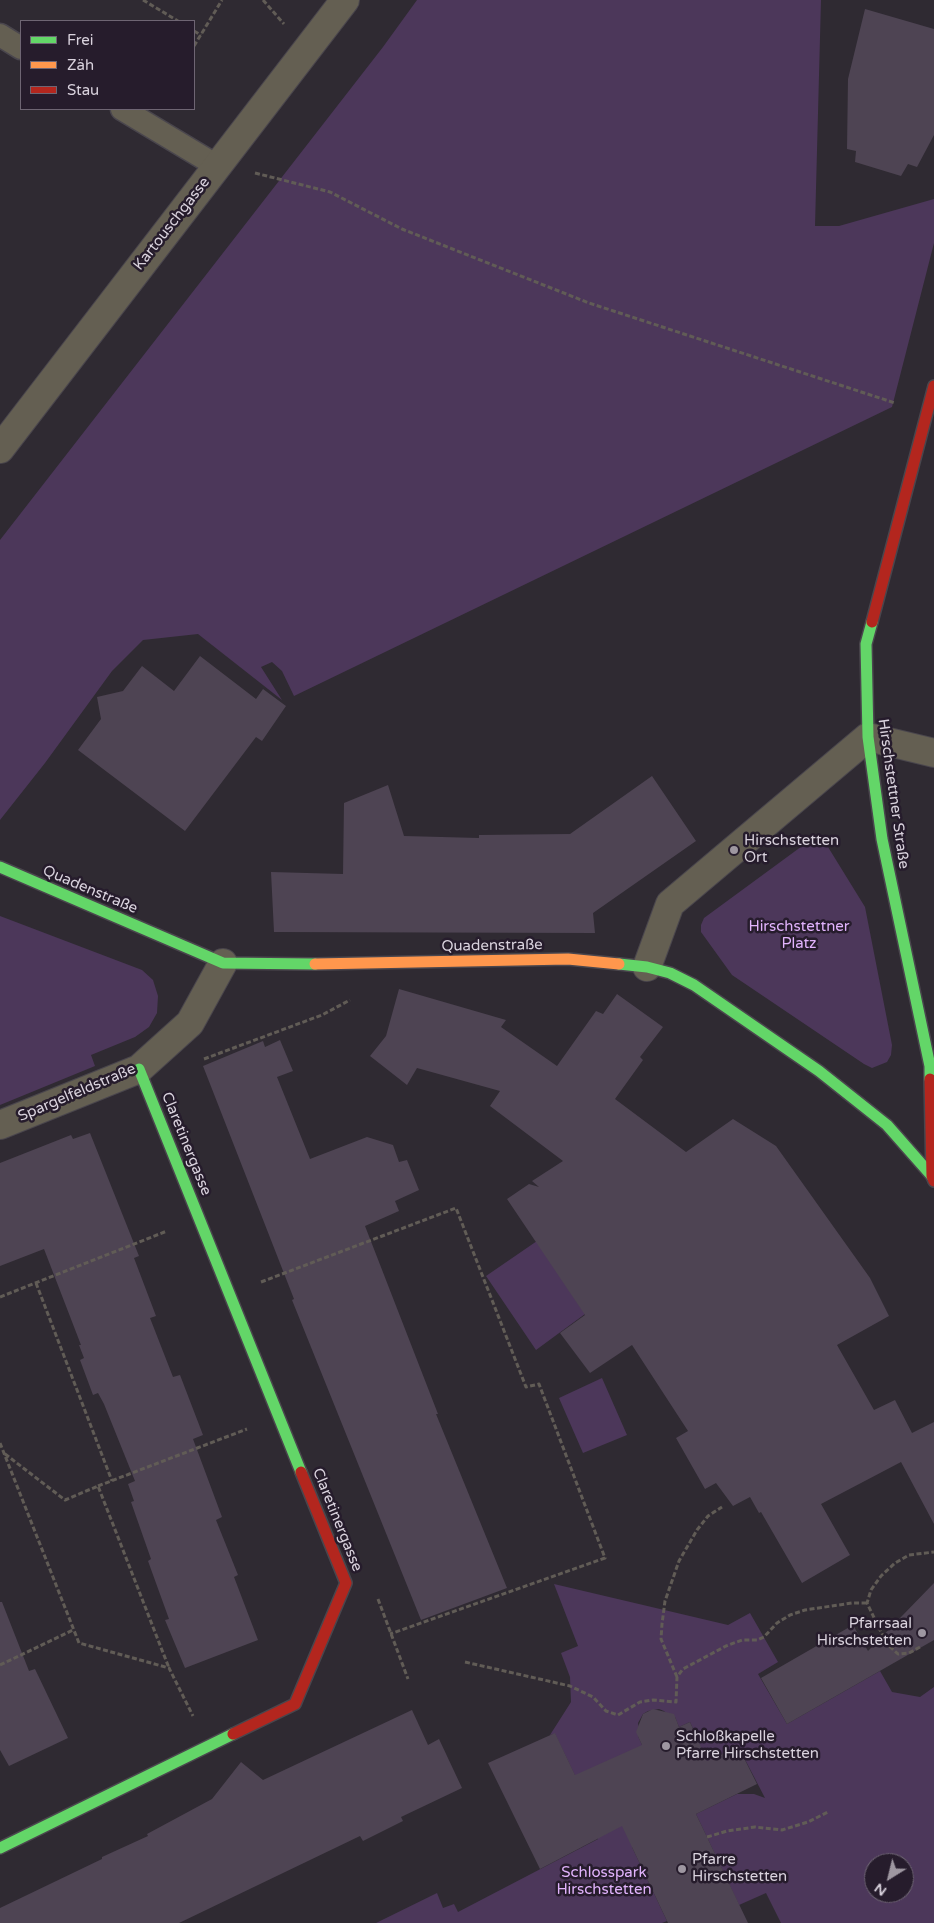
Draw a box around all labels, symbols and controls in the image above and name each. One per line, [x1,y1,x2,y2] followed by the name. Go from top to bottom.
[20,20,195,110] legend
[67,31,93,49] text: Frei
[67,56,94,74] text: Zäh
[67,81,99,99] text: Stau
[130,174,214,274] street label: Kartouschgasse
[874,718,912,870] street label: Hirschstettner Straße
[744,832,839,867] place label: Hirschstetten Ort
[728,844,740,856] marker: Hirschstetten Ort
[40,862,140,918] street label: Quadenstraße
[748,918,850,953] park label: Hirschstettner Platz
[441,936,543,956] street label: Quadenstraße
[16,1060,138,1126] street label: Spargelfeldstraße
[157,1090,215,1198] street label: Claretinergasse
[308,1466,366,1574] street label: Claretinergasse
[817,1615,912,1650] place label: Pfarrsaal Hirschstetten
[916,1627,928,1639] marker: Pfarrsaal Hirschstetten
[676,1728,819,1763] place label: Schloßkapelle Pfarre Hirschstetten
[660,1740,672,1752] marker: Schloßkapelle Pfarre Hirschstetten
[692,1851,787,1886] place label: Pfarre Hirschstetten
[864,1853,914,1903] north arrow
[676,1863,688,1875] marker: Pfarre Hirschstetten
[556,1864,652,1899] park label: Schlosspark Hirschstetten
[871,1880,890,1900] text: N

